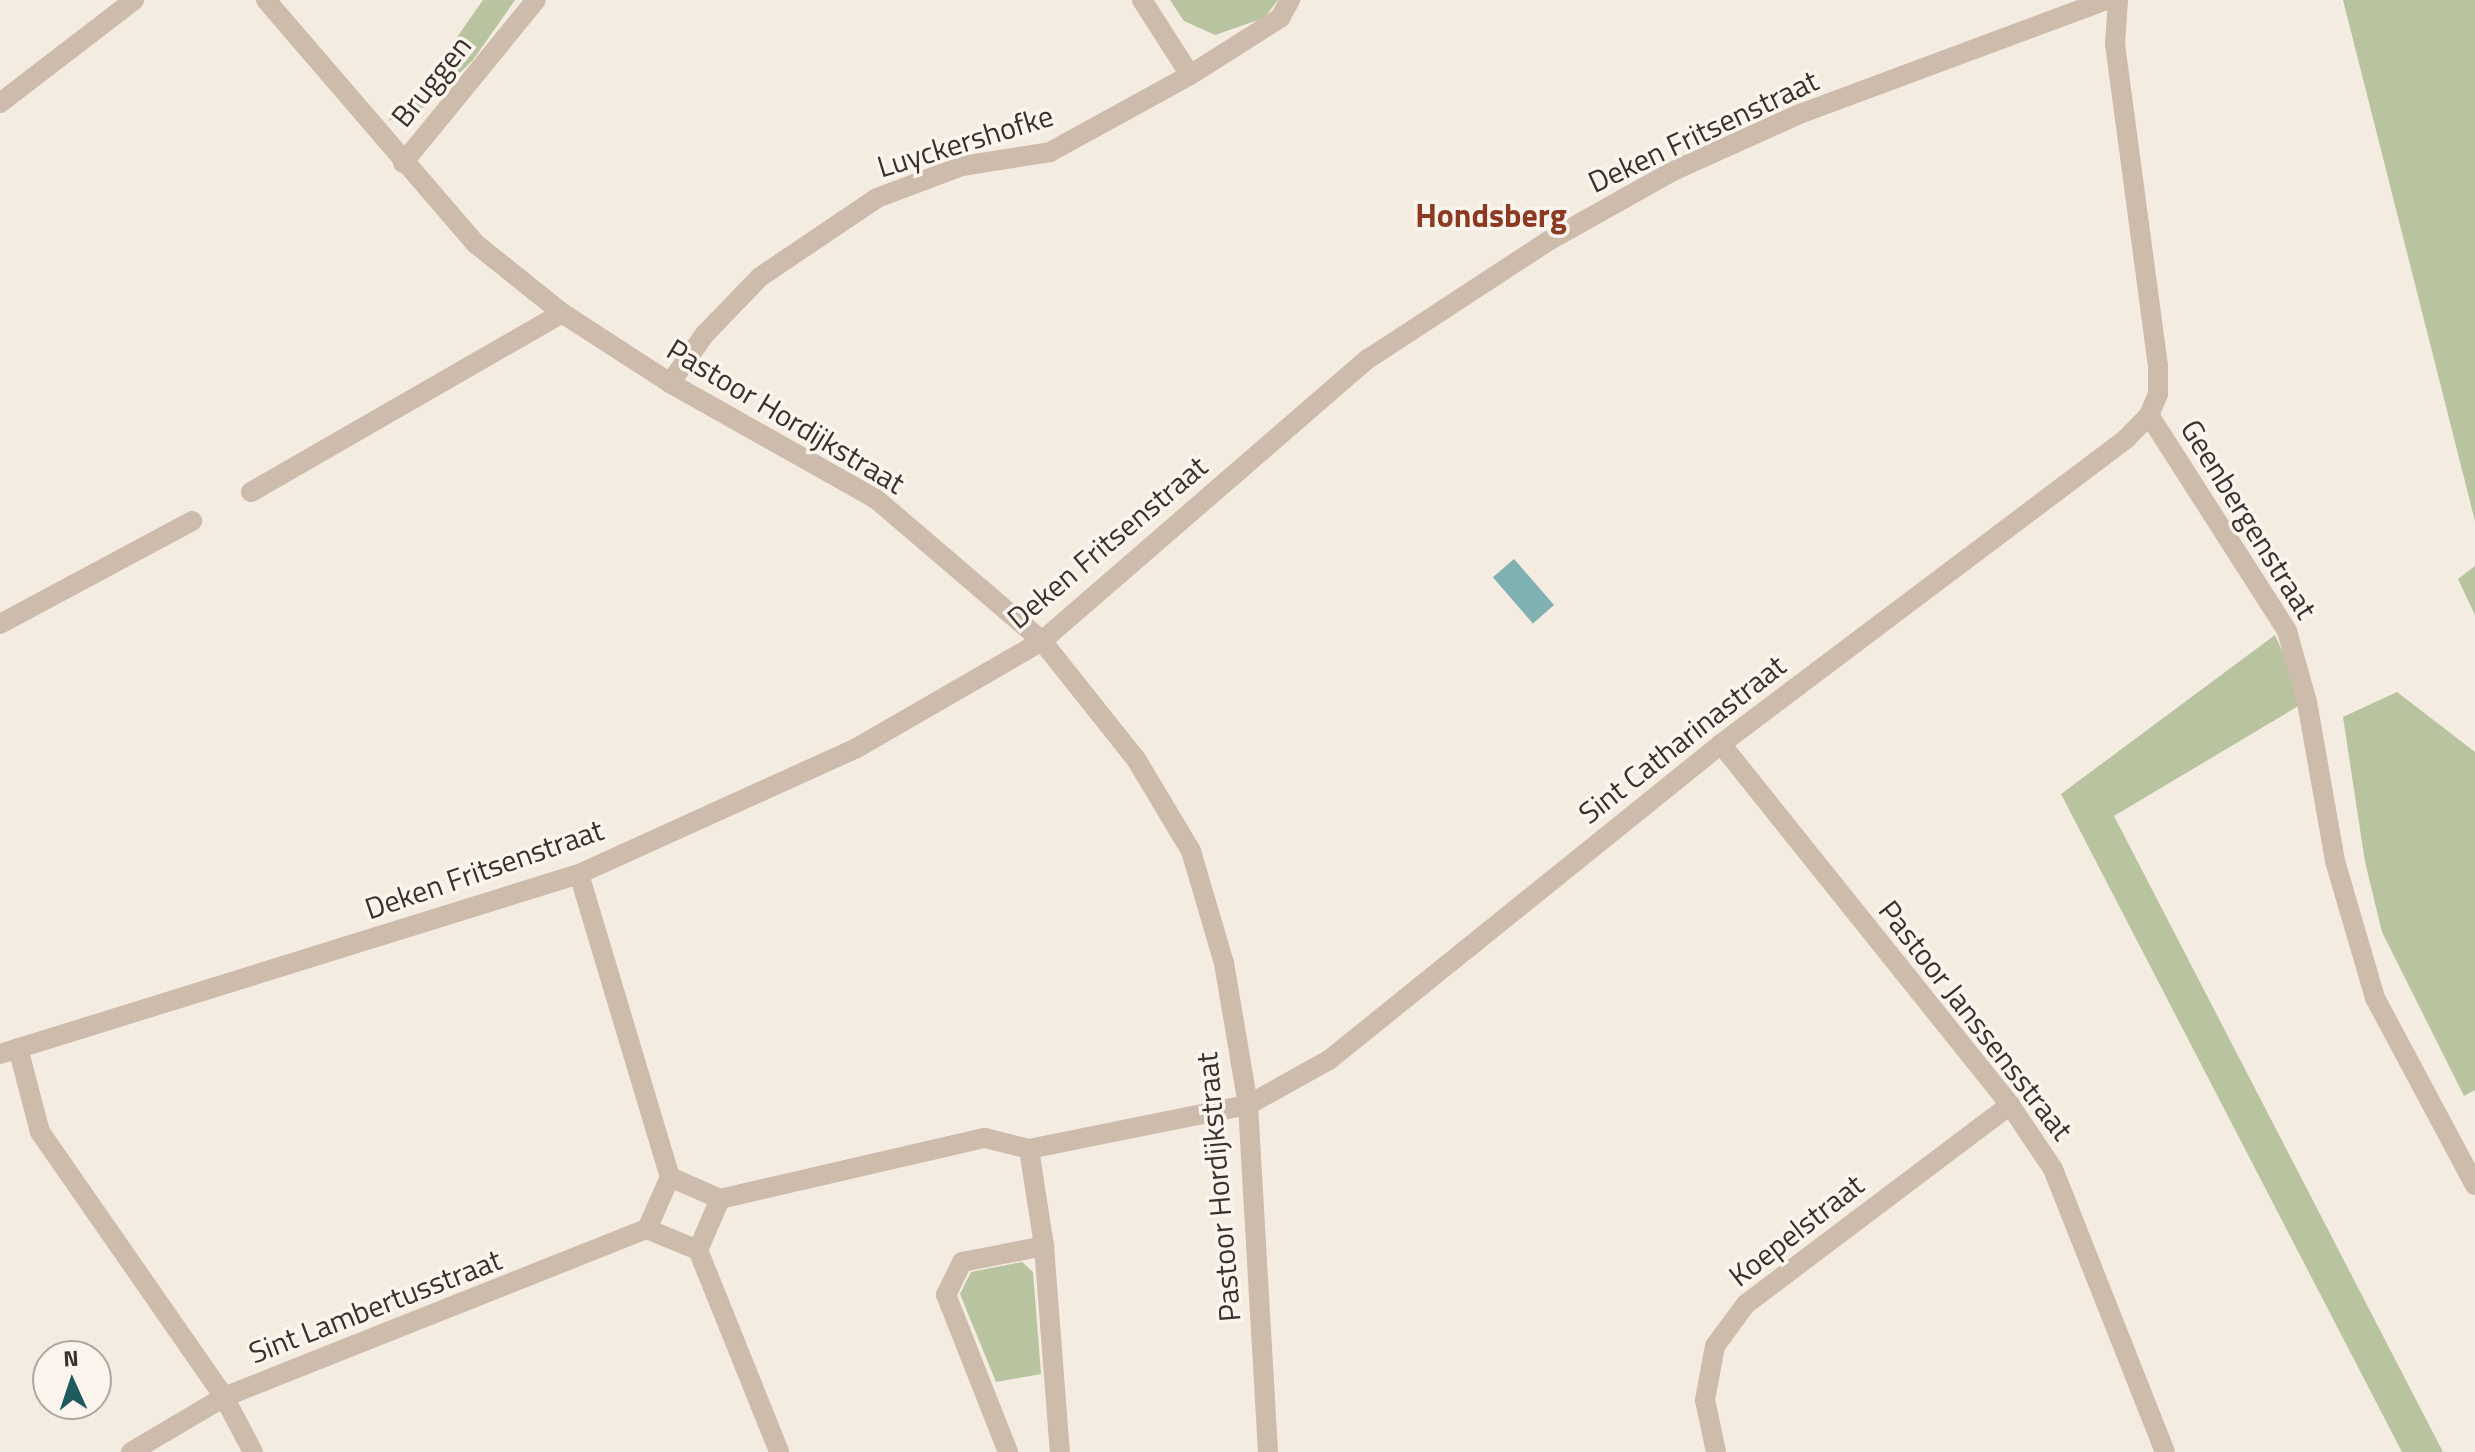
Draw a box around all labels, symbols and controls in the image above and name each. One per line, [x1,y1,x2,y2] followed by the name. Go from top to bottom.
[383,28,479,134] street label: Bruggen
[1582,62,1824,200] street label: Deken Fritsenstraat
[873,97,1057,185] street label: Luyckershofke
[1415,196,1567,234] district label: Hondsberg
[661,331,911,501] street label: Pastoor Hordijkstraat
[2173,413,2325,625] street label: Geenbergenstraat
[1000,448,1214,636] street label: Deken Fritsenstraat
[1571,647,1793,831] street label: Sint Catharinastraat
[360,811,608,927] street label: Deken Fritsenstraat
[1871,893,2081,1147] street label: Pastoor Janssensstraat
[1188,1051,1248,1323] street label: Pastoor Hordijkstraat
[1722,1166,1870,1294] street label: Koepelstraat
[244,1241,506,1371] street label: Sint Lambertusstraat
[32,1340,112,1420] north arrow
[62,1341,79,1375] text: N

